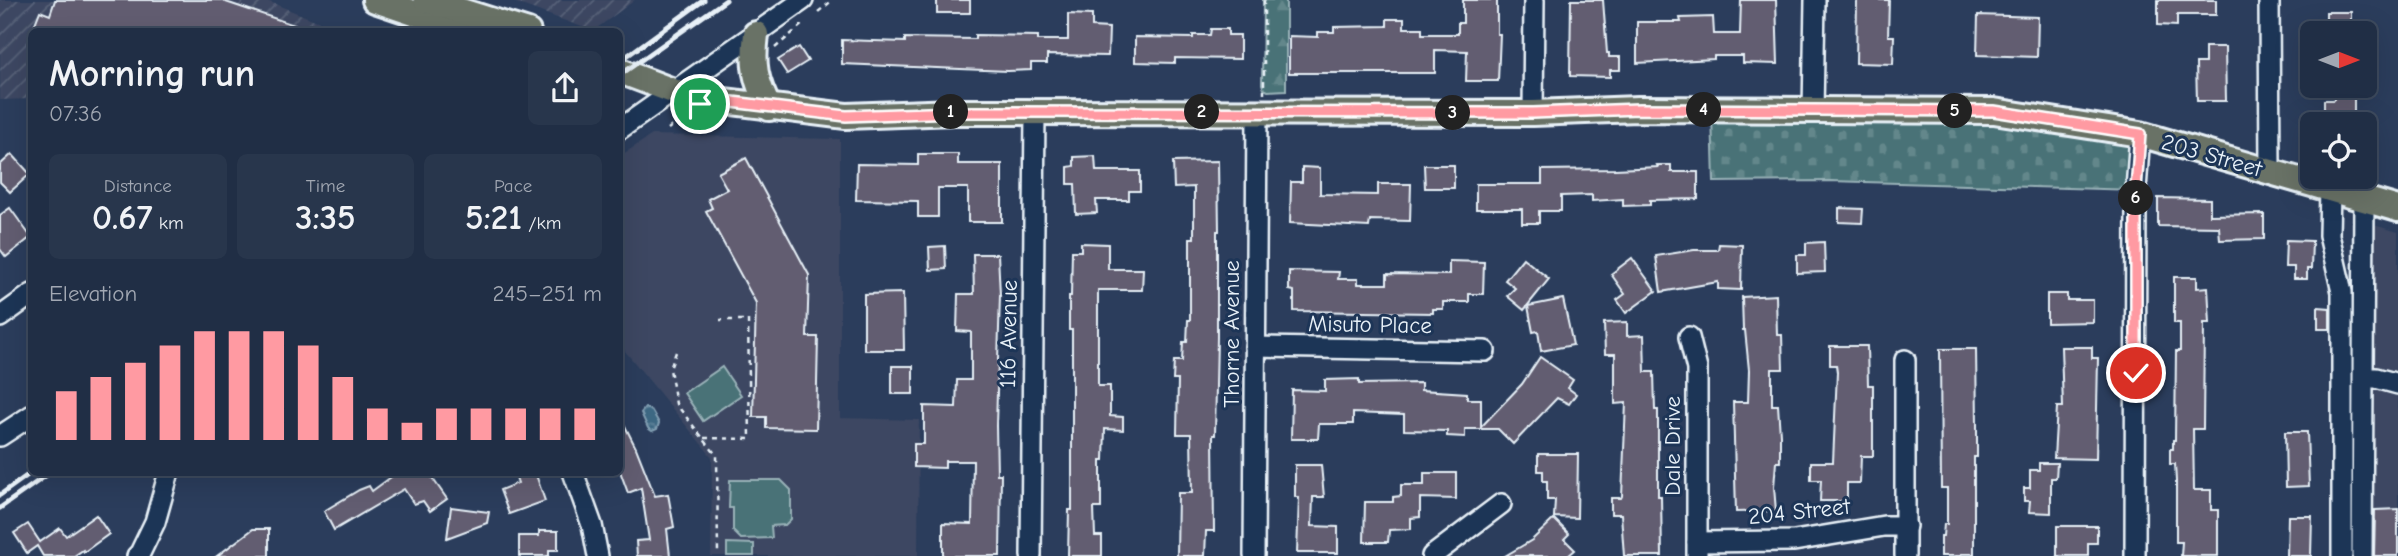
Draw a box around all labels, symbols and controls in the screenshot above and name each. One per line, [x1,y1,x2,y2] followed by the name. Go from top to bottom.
[2300,21,2376,98] north arrow
[2300,21,2377,189] map controls
[528,51,602,125] button: share
[49,52,255,96] text: Morning run
[670,74,730,134] pin
[681,85,719,123] icon: arrive
[1686,92,1722,128] pin: 4
[934,94,968,130] pin: 1
[1184,94,1220,130] pin: 2
[1938,94,1972,128] pin: 5
[1436,96,1470,130] pin: 3
[1699,98,1708,120] text: 4
[1949,99,1960,121] text: 5
[49,100,102,127] text: 07:36
[947,100,954,122] text: 1
[1197,100,1206,122] text: 2
[1448,101,1457,123] text: 3
[2300,112,2377,189] button: locate
[2159,128,2266,183] street label: 203 Street
[104,175,172,197] text: Distance
[306,175,345,197] text: Time
[494,175,532,197] text: Pace
[2118,180,2154,216] pin: 6
[2131,186,2140,208] text: 6
[92,197,152,238] text: 0.67
[295,197,356,238] text: 3:35
[465,197,522,238] text: 5:21
[152,212,184,234] text: km
[522,212,561,234] text: /km
[1218,260,1245,408] street label: Thorne Avenue
[49,280,137,307] text: Elevation
[492,280,602,307] text: 245–251 m
[994,280,1023,388] street label: 116 Avenue
[1308,310,1432,339] street label: Misuto Place
[2106,343,2166,403] pin
[2117,354,2155,392] icon: check
[1659,396,1686,496] street label: Dale Drive
[1747,493,1853,530] street label: 204 Street

